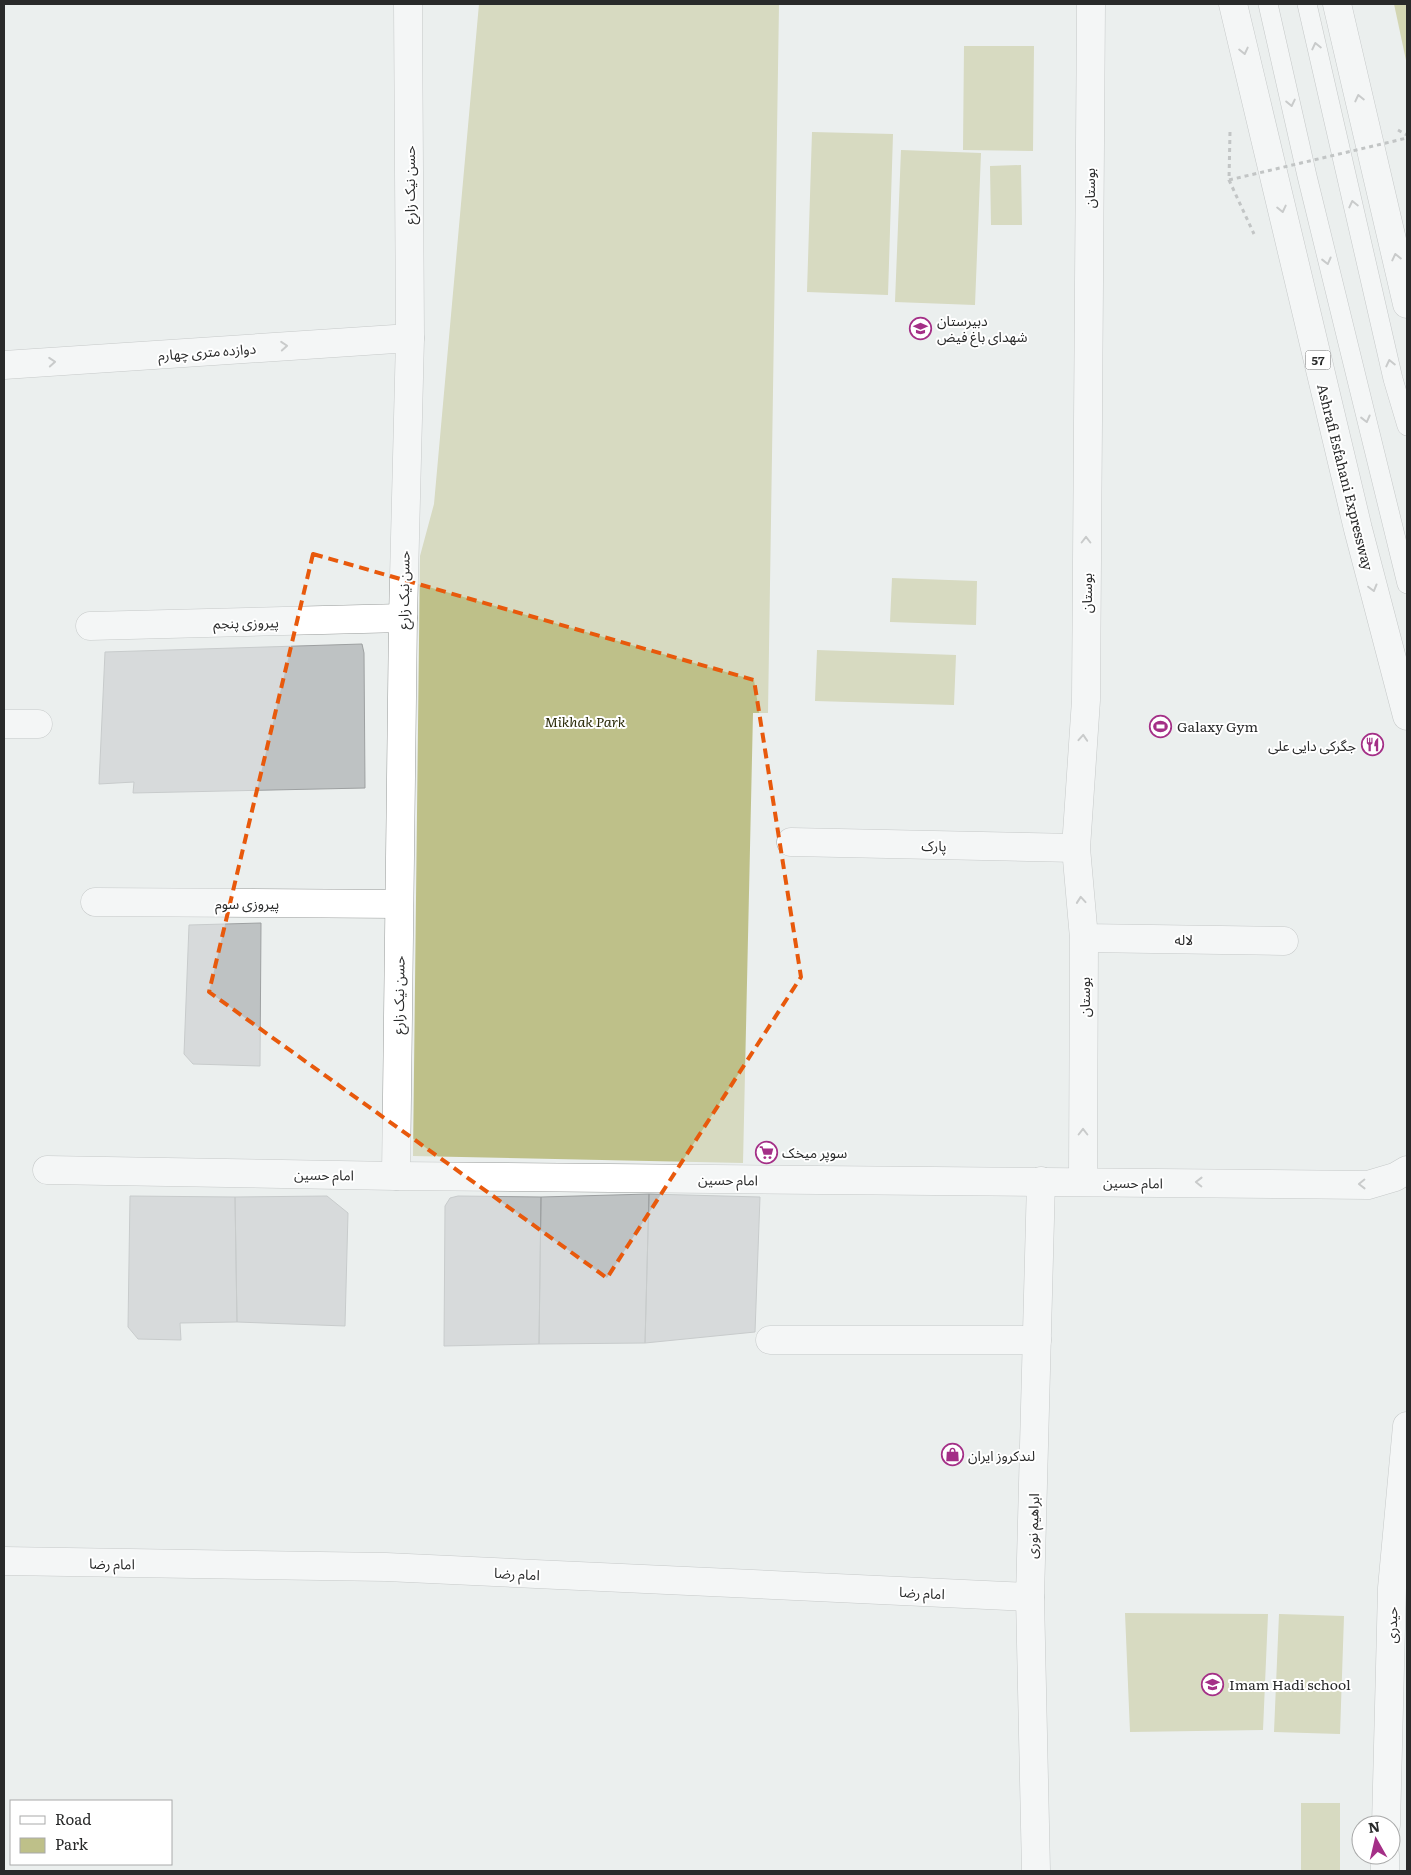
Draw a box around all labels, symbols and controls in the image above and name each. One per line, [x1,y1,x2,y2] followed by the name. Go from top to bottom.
[1311,42,1322,50] one-way arrow
[1238,47,1249,56] one-way arrow
[1354,94,1365,103] one-way arrow
[1285,98,1295,107] one-way arrow
[399,146,421,224] street label: حسن نیک زارع
[1079,168,1099,208] street label: بوستان
[1348,200,1359,209] one-way arrow
[1276,205,1286,213] one-way arrow
[1391,252,1402,261] one-way arrow
[1321,256,1332,265] one-way arrow
[937,310,1027,348] place label: دبیرستان شهدای باغ فیض
[909,316,933,340] school or university icon: دبیرستان شهدای باغ فیض
[157,338,257,366] street label: دوازده متری چهارم
[281,341,289,352] one-way arrow
[1306,350,1330,370] road number: 57
[49,356,57,367] one-way arrow
[1385,358,1396,367] one-way arrow
[1313,382,1379,573] street label: Ashrafi Esfahani Expressway
[1360,414,1371,423] one-way arrow
[1081,536,1092,544] one-way arrow
[392,550,416,630] street label: حسن نیک زارع
[1076,573,1096,613] street label: بوستان
[1368,584,1378,592] one-way arrow
[213,611,279,635] street label: پیروزی پنجم
[545,711,626,731] park label: Mikhak Park
[1149,714,1173,738] sports icon: Galaxy Gym
[1177,716,1258,736] place label: Galaxy Gym
[1078,733,1089,741] one-way arrow
[1360,733,1384,757] restaurant icon: جگرکی دایی علی
[1268,735,1356,755] place label: جگرکی دایی علی
[921,835,947,856] street label: پارک
[215,893,279,915] street label: پیروزی سوم
[1076,895,1087,903] one-way arrow
[1175,929,1193,949] street label: لاله
[387,955,411,1035] street label: حسن نیک زارع
[1074,977,1094,1017] street label: بوستان
[1078,1128,1088,1136] one-way arrow
[754,1140,778,1164] supermarket icon: سوپر میخک
[782,1142,847,1163] place label: سوپر میخک
[294,1163,354,1187] street label: امام حسین
[698,1168,758,1192] street label: امام حسین
[1103,1171,1163,1195] street label: امام حسین
[1195,1177,1203,1188] one-way arrow
[1357,1179,1365,1190] one-way arrow
[940,1443,964,1467] shop icon: لندکروز ایران
[968,1445,1035,1465] place label: لندکروز ایران
[1021,1493,1045,1559] street label: ابراهیم نوری
[89,1553,135,1575] street label: امام رضا
[494,1562,540,1586] street label: امام رضا
[899,1581,945,1605] street label: امام رضا
[1381,1606,1401,1644] street label: حیدری
[1201,1672,1225,1696] school or university icon: Imam Hadi school
[1229,1674,1351,1694] place label: Imam Hadi school
[10,1800,172,1865] legend
[55,1807,91,1830] text: Road
[1351,1815,1401,1865] north arrow
[1367,1815,1382,1837] text: N
[55,1832,89,1855] text: Park

